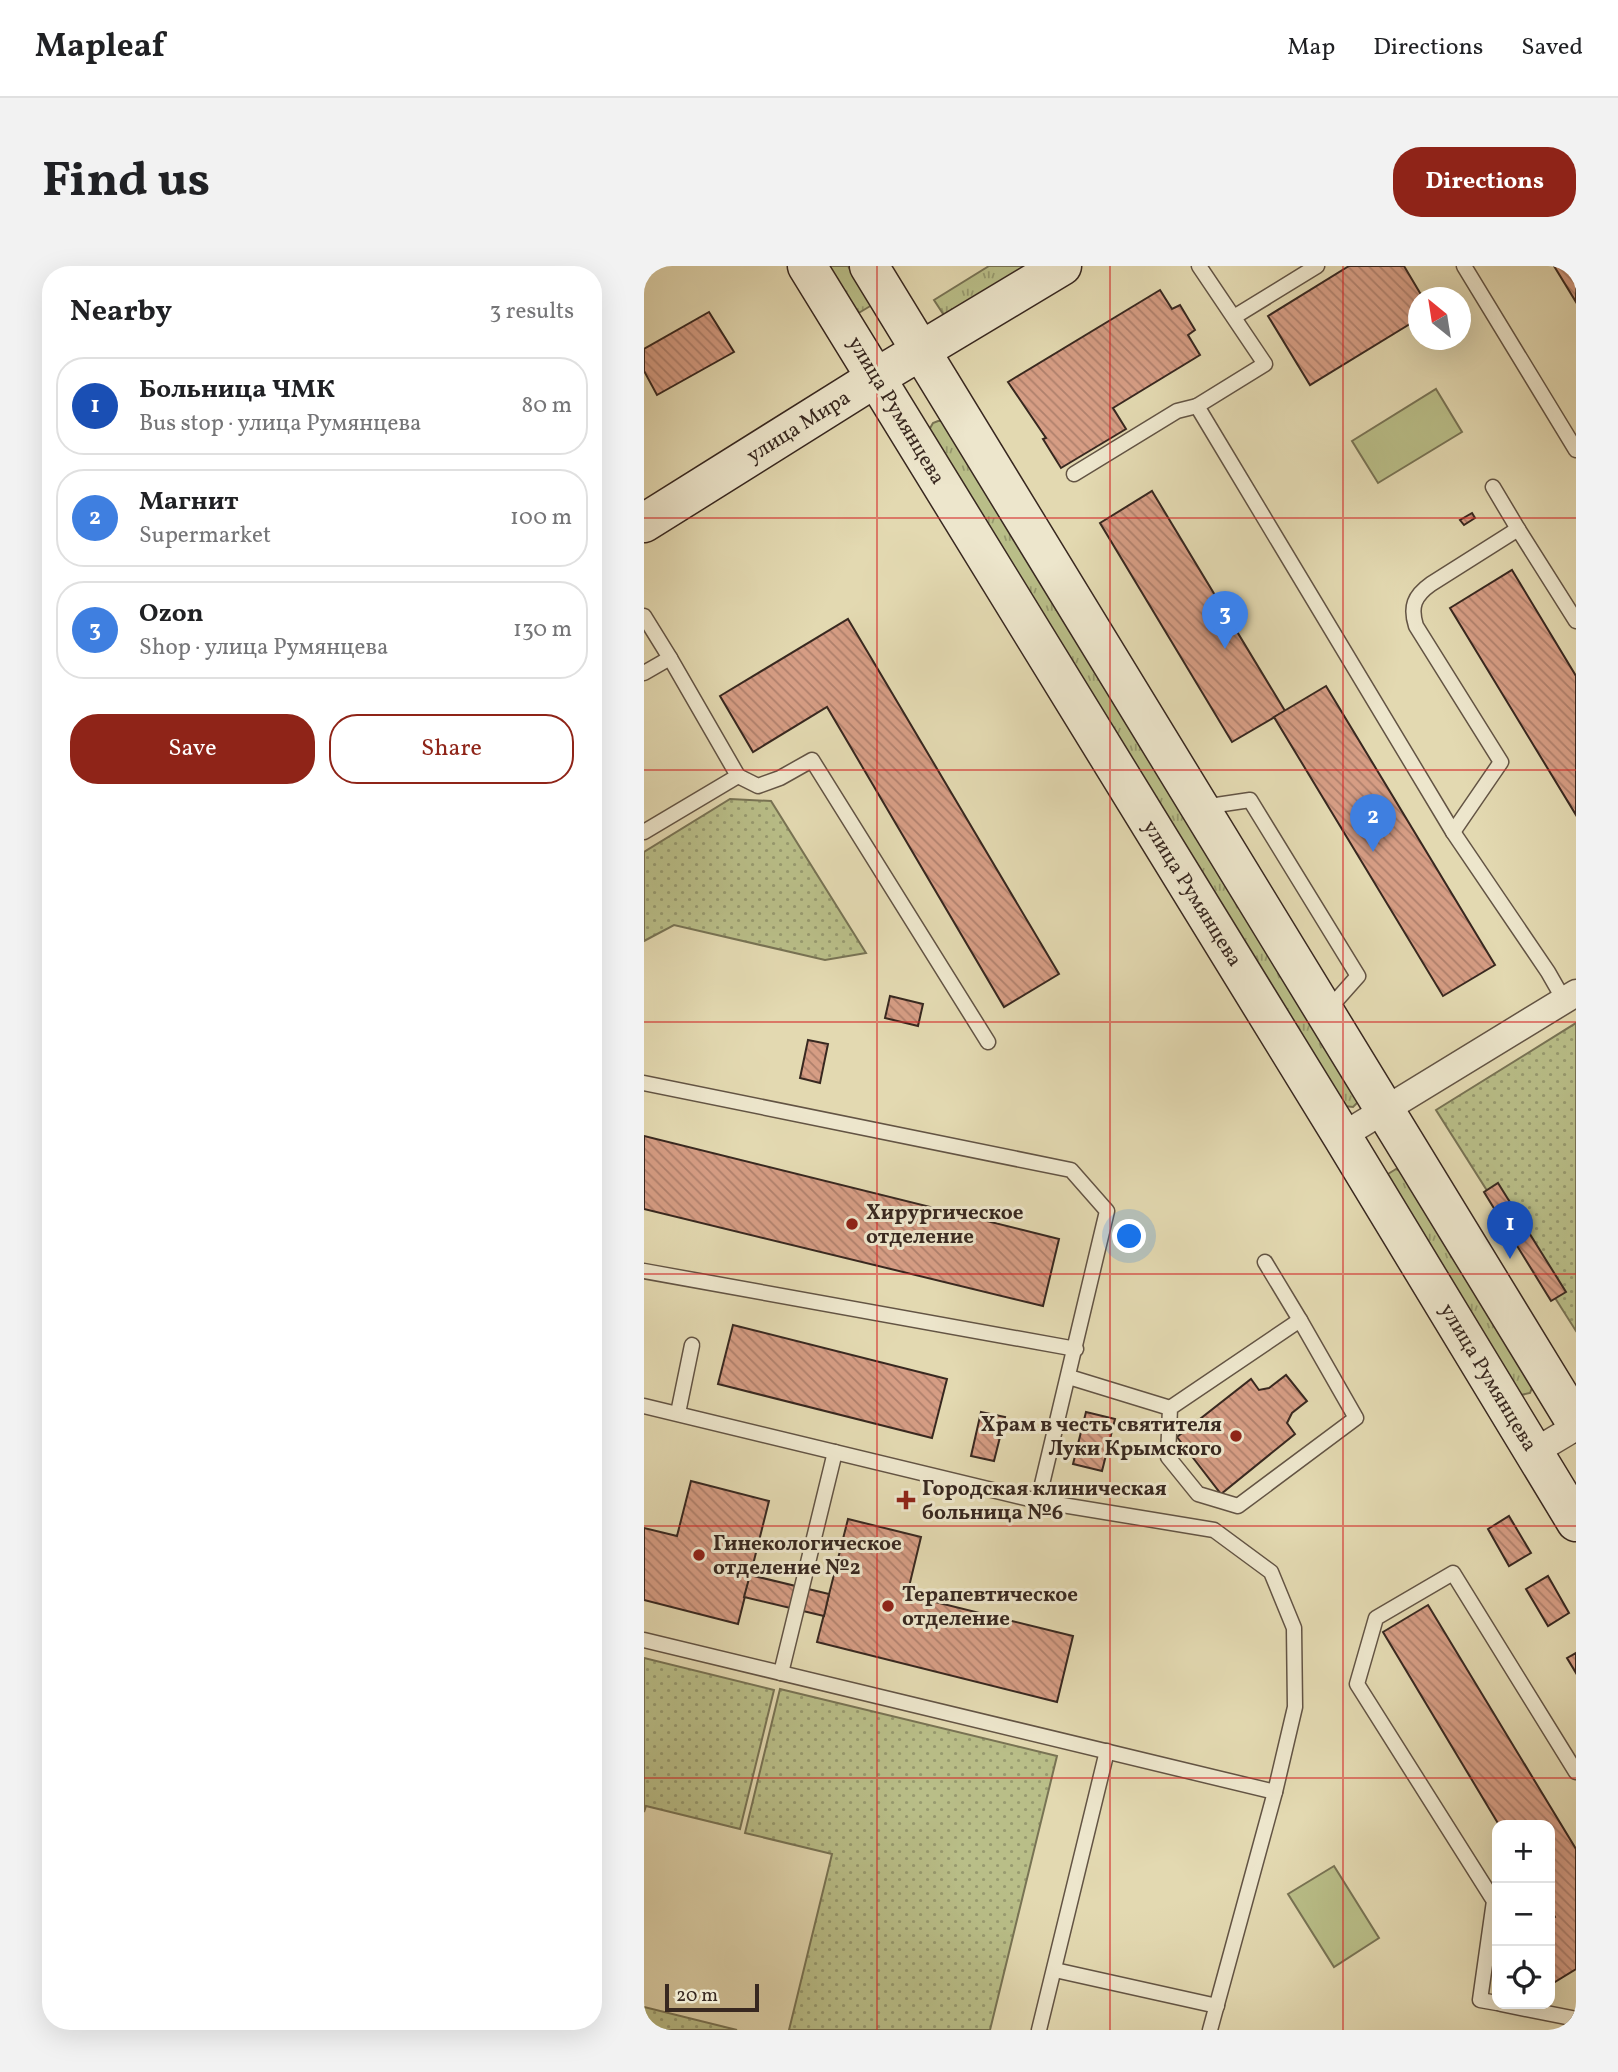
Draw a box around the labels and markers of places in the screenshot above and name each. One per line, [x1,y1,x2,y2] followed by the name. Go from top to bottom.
[1202,591,1248,649] pin: 3
[1350,794,1396,852] pin: 2
[866,1199,1023,1252] place label: Хирургическое отделение
[1487,1201,1533,1259] pin: 1
[844,1216,860,1232] marker: Хирургическое отделение
[981,1411,1222,1464] place label: Храм в честь святителя Луки Крымского
[1228,1428,1244,1444] marker: Храм в честь святителя Луки Крымского
[922,1475,1167,1528] place label: Городская клиническая больница №6
[896,1490,916,1510] marker: Городская клиническая больница №6
[713,1530,902,1583] place label: Гинекологическое отделение №2
[691,1547,707,1563] marker: Гинекологическое отделение №2
[902,1581,1078,1634] place label: Терапевтическое отделение
[880,1598,896,1614] marker: Терапевтическое отделение

